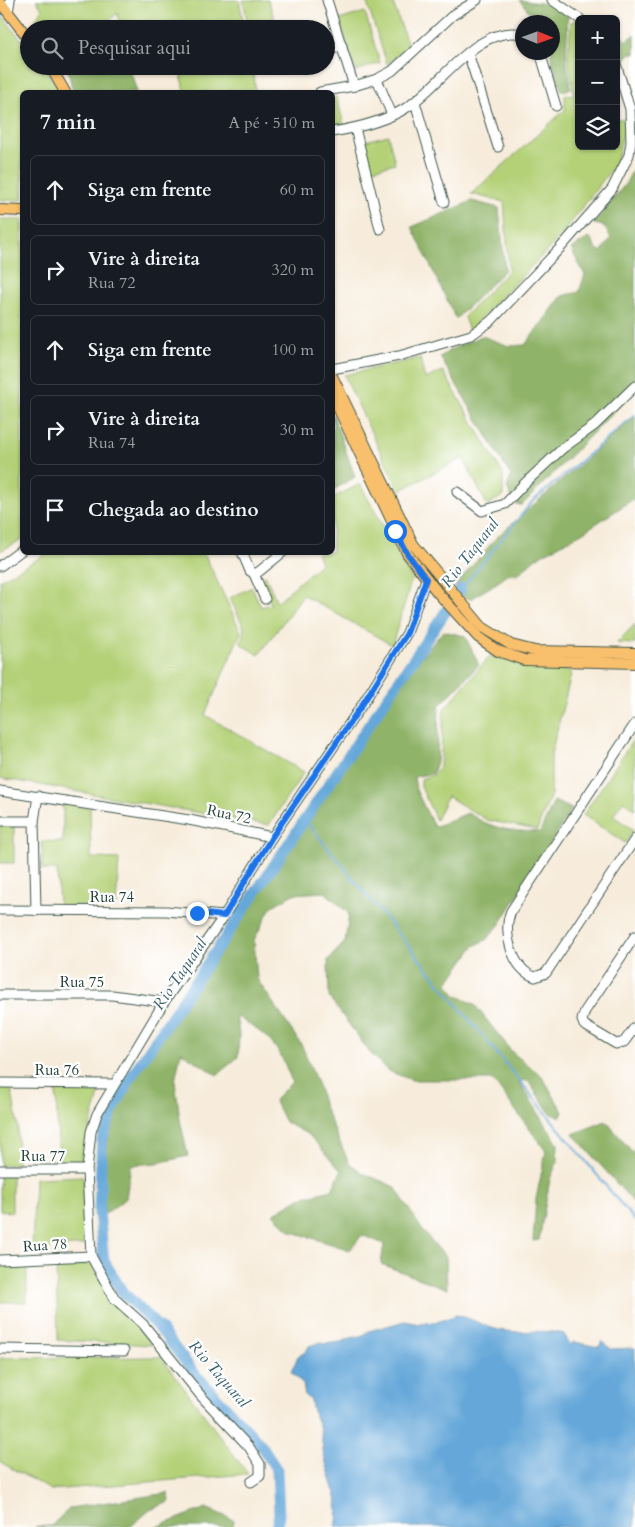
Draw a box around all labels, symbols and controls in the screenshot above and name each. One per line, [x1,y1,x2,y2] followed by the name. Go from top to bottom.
[515,15,560,60] north arrow
[575,15,620,150] map controls
[575,15,620,60] button: +
[20,20,335,75] search box
[38,34,66,62] icon: search
[78,35,191,61] text: Pesquisar aqui
[575,60,620,105] button: −
[575,105,620,150] button: layers
[40,108,96,137] text: 7 min
[228,112,315,134] text: A pé · 510 m
[41,176,69,204] icon: ahead
[88,177,212,203] text: Siga em frente
[280,179,314,201] text: 60 m
[88,246,200,272] text: Vire à direita
[41,256,69,284] icon: right
[272,259,314,281] text: 320 m
[88,272,135,294] text: Rua 72
[41,336,69,364] icon: ahead
[88,337,212,363] text: Siga em frente
[272,339,314,361] text: 100 m
[88,406,200,432] text: Vire à direita
[41,416,69,444] icon: right
[280,419,314,441] text: 30 m
[88,432,135,454] text: Rua 74
[41,496,69,524] icon: arrive
[88,497,259,523] text: Chegada ao destino
[436,513,505,592] water label: Rio Taquaral
[384,520,407,543] route start
[205,800,253,828] street label: Rua 72
[90,887,135,907] street label: Rua 74
[186,902,209,925] route end
[148,933,213,1014] water label: Rio Taquaral
[60,972,104,992] street label: Rua 75
[35,1060,80,1080] street label: Rua 76
[21,1146,66,1166] street label: Rua 77
[22,1233,68,1257] street label: Rua 78
[184,1336,255,1413] water label: Rio Taquaral

